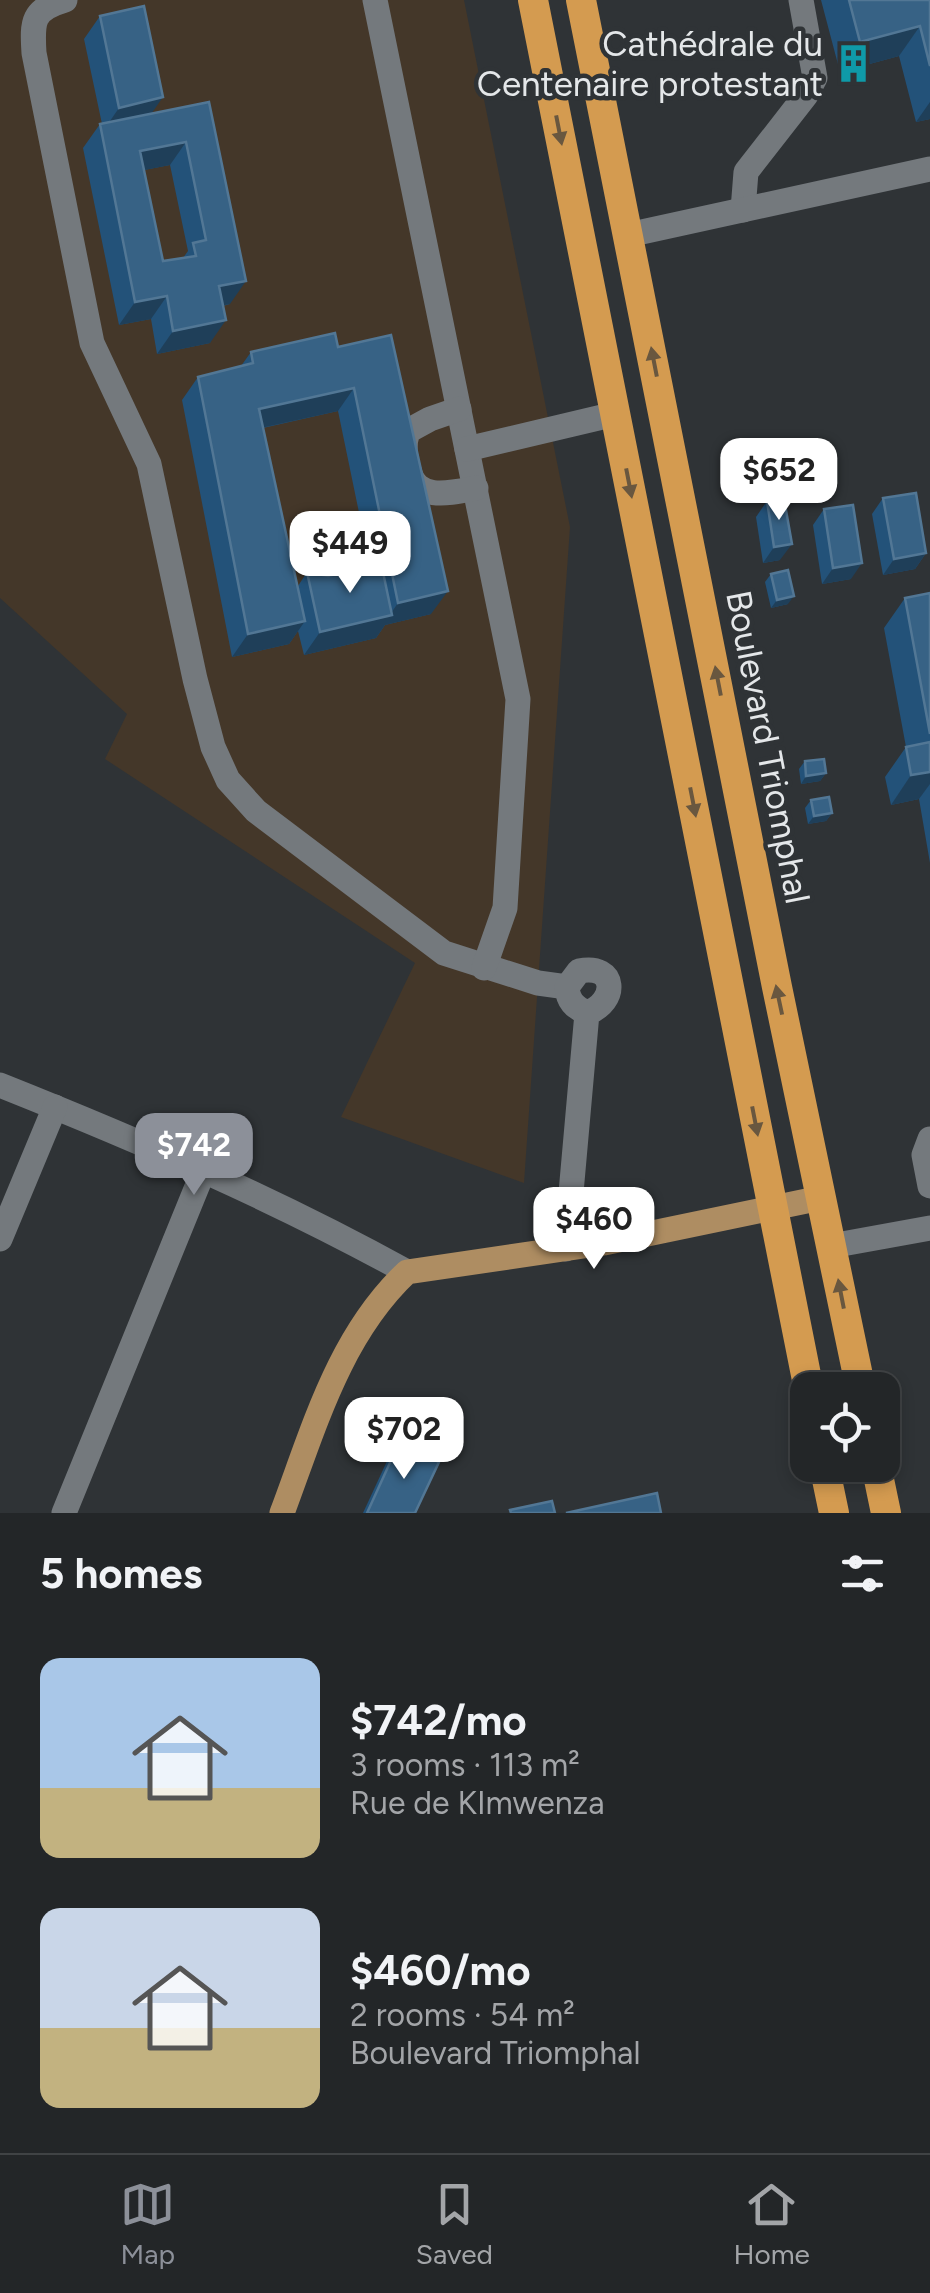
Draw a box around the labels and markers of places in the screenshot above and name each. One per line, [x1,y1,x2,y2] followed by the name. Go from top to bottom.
[477,23,823,105] place label: Cathédrale du Centenaire protestant
[832,43,874,85] building icon: Cathédrale du Centenaire protestant
[720,438,838,523] pin: $652
[291,511,409,596] pin: $449
[135,1113,253,1198] pin: $742
[535,1187,653,1272] pin: $460
[345,1397,463,1482] pin: $702

